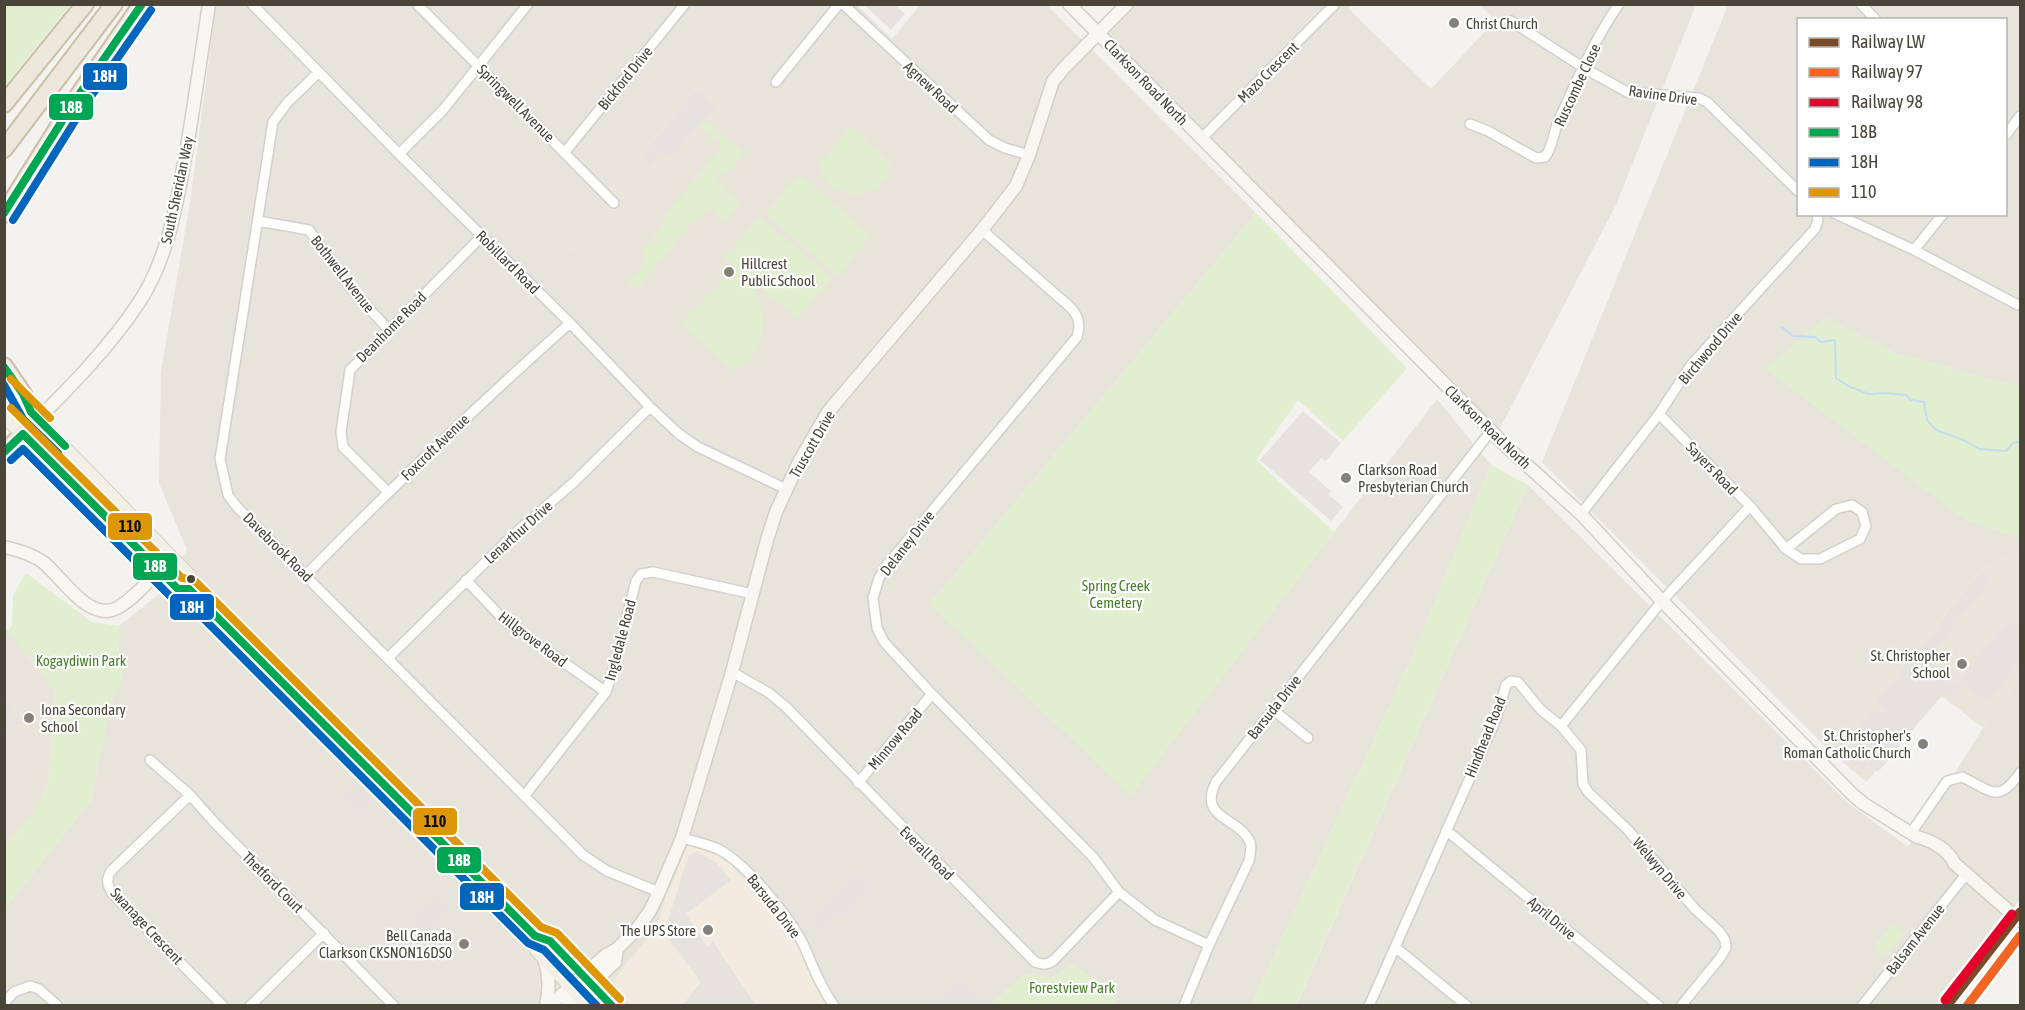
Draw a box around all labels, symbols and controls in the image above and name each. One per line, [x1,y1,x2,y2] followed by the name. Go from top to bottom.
[1466,15,1538,32] place label: Christ Church
[1447,16,1461,30] marker: Christ Church
[1797,18,2007,216] legend
[1851,31,1925,52] text: Railway LW
[1101,35,1191,129] street label: Clarkson Road North
[1234,38,1302,106] street label: Mazo Crescent
[1550,41,1604,129] street label: Ruscombe Close
[594,43,656,113] street label: Bickford Drive
[901,58,961,116] street label: Agnew Road
[474,61,558,145] street label: Springwell Avenue
[1851,61,1923,82] text: Railway 97
[82,62,128,91] line badge: 18H
[93,67,117,85] text: 18H
[1627,82,1699,108] street label: Ravine Drive
[1851,91,1923,112] text: Railway 98
[48,93,94,121] line badge: 18B
[60,98,83,116] text: 18B
[1851,121,1877,142] text: 18B
[157,135,197,245] street label: South Sheridan Way
[1851,151,1878,172] text: 18H
[1851,181,1876,202] text: 110
[473,227,543,297] street label: Robillard Road
[308,232,378,316] street label: Bothwell Avenue
[741,255,815,289] place label: Hillcrest Public School
[722,265,736,279] marker: Hillcrest Public School
[352,288,430,366] street label: Deanhome Road
[1675,308,1745,388] street label: Birchwood Drive
[1441,382,1535,472] street label: Clarkson Road North
[786,407,838,481] street label: Truscott Drive
[398,410,473,484] street label: Foxcroft Avenue
[1683,438,1741,498] street label: Sayers Road
[1358,461,1469,495] place label: Clarkson Road Presbyterian Church
[1339,471,1353,485] marker: Clarkson Road Presbyterian Church
[481,497,556,567] street label: Lenarthur Drive
[876,507,938,579] street label: Delaney Drive
[240,509,316,585] street label: Davebrook Road
[107,512,153,541] line badge: 110
[119,517,142,535] text: 110
[132,552,178,581] line badge: 18B
[144,557,167,575] text: 18B
[185,573,197,585] unlabelled marker
[1082,577,1151,611] park label: Spring Creek Cemetery
[169,593,215,621] line badge: 18H
[601,597,639,683] street label: Ingledale Road
[180,598,204,616] text: 18H
[495,608,571,670] street label: Hillgrove Road
[1871,647,1951,681] place label: St. Christopher School
[36,652,127,669] park label: Kogaydiwin Park
[1955,657,1969,671] marker: St. Christopher School
[1244,672,1304,742] street label: Barsuda Drive
[1461,694,1509,780] street label: Hindhead Road
[41,701,126,735] place label: Iona Secondary School
[865,705,925,773] street label: Minnow Road
[22,711,36,725] marker: Iona Secondary School
[1783,727,1911,761] place label: St. Christopher's Roman Catholic Church
[1916,737,1930,751] marker: St. Christopher's Roman Catholic Church
[412,807,458,836] line badge: 110
[424,812,447,830] text: 110
[897,823,957,883] street label: Everall Road
[1629,834,1691,902] street label: Welwyn Drive
[436,846,482,874] line badge: 18B
[239,848,307,916] street label: Thetford Court
[448,851,471,869] text: 18B
[744,871,804,941] street label: Barsuda Drive
[459,882,505,911] line badge: 18H
[107,884,187,968] street label: Swanage Crescent
[470,888,494,906] text: 18H
[1525,893,1580,943] street label: April Drive
[1882,900,1948,978] street label: Balsam Avenue
[620,922,696,939] place label: The UPS Store
[701,923,715,937] marker: The UPS Store
[319,927,452,961] place label: Bell Canada Clarkson CKSNON16DS0
[457,937,471,951] marker: Bell Canada Clarkson CKSNON16DS0
[1029,979,1115,996] park label: Forestview Park

